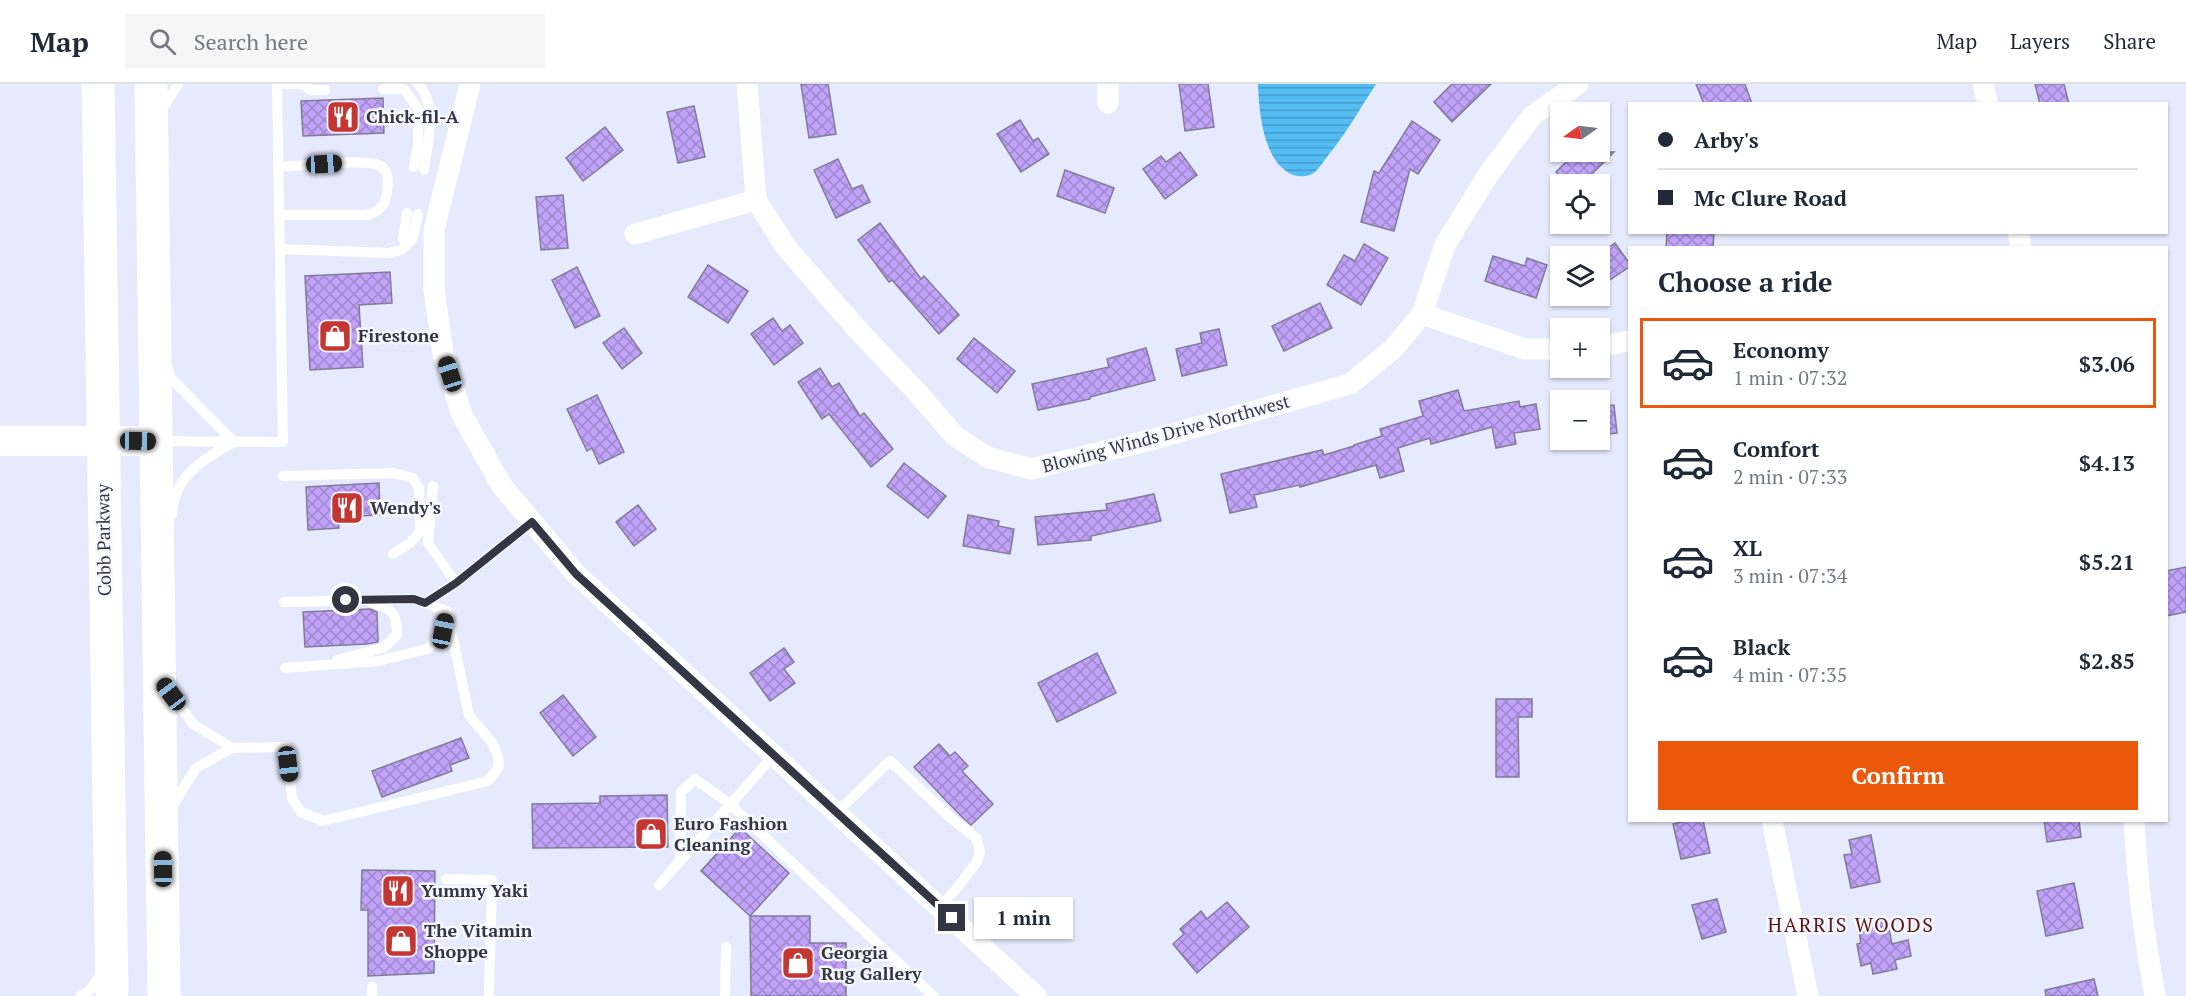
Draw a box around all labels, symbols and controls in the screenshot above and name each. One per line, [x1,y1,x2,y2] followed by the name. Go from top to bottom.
[125,14,545,68] search box
[30,23,89,60] text: Map
[146,25,179,58] icon: search
[194,27,308,56] text: Search here
[1936,27,1977,55] text: Map
[2010,27,2070,55] text: Layers
[2103,27,2156,55] text: Share
[325,99,361,135] restaurant icon: Chick-fil-A
[1550,102,1610,162] north arrow
[1550,102,1610,450] map controls
[366,104,460,128] place label: Chick-fil-A
[1694,125,1759,154] text: Arby's
[306,154,342,174] car
[1550,174,1610,234] button: locate
[1694,183,1847,212] text: Mc Clure Road
[1550,246,1610,306] button: layers
[1658,264,1833,300] text: Choose a ride
[317,318,353,354] shop icon: Firestone
[1550,318,1610,378] button: +
[358,323,439,347] place label: Firestone
[1733,335,1829,364] text: Economy
[1661,336,1715,390] icon: car
[2079,349,2135,378] text: $3.06
[436,354,464,394] car
[1733,364,1847,391] text: 1 min · 07:32
[1039,388,1292,478] street label: Blowing Winds Drive Northwest
[1550,390,1610,450] button: −
[120,432,156,450] car
[1733,434,1819,463] text: Comfort
[1661,435,1715,489] icon: car
[2079,448,2135,477] text: $4.13
[1733,463,1847,490] text: 2 min · 07:33
[90,483,116,596] street label: Cobb Parkway
[329,490,365,526] restaurant icon: Wendy's
[370,495,441,519] place label: Wendy's
[1733,533,1762,562] text: XL
[1661,534,1715,588] icon: car
[2079,547,2135,576] text: $5.21
[1733,562,1847,589] text: 3 min · 07:34
[332,586,359,613] route start
[431,612,455,650] car
[1733,632,1790,661] text: Black
[1661,633,1715,687] icon: car
[2079,646,2135,675] text: $2.85
[1733,661,1847,688] text: 4 min · 07:35
[153,674,189,714] car
[1658,741,2138,810] button: Confirm
[277,745,299,783] car
[674,811,788,856] place label: Euro Fashion Cleaning
[633,816,669,852] shop icon: Euro Fashion Cleaning
[154,851,172,887] car
[380,873,416,909] restaurant icon: Yummy Yaki
[421,878,528,902] place label: Yummy Yaki
[973,897,1072,939] callout: 1 min
[938,904,965,931] route end
[996,904,1051,931] text: 1 min
[1768,911,1934,938] district label: HARRIS WOODS
[424,918,533,963] place label: The Vitamin Shoppe
[383,923,419,959] shop icon: The Vitamin Shoppe
[821,940,922,985] place label: Georgia Rug Gallery
[780,945,816,981] shop icon: Georgia Rug Gallery

